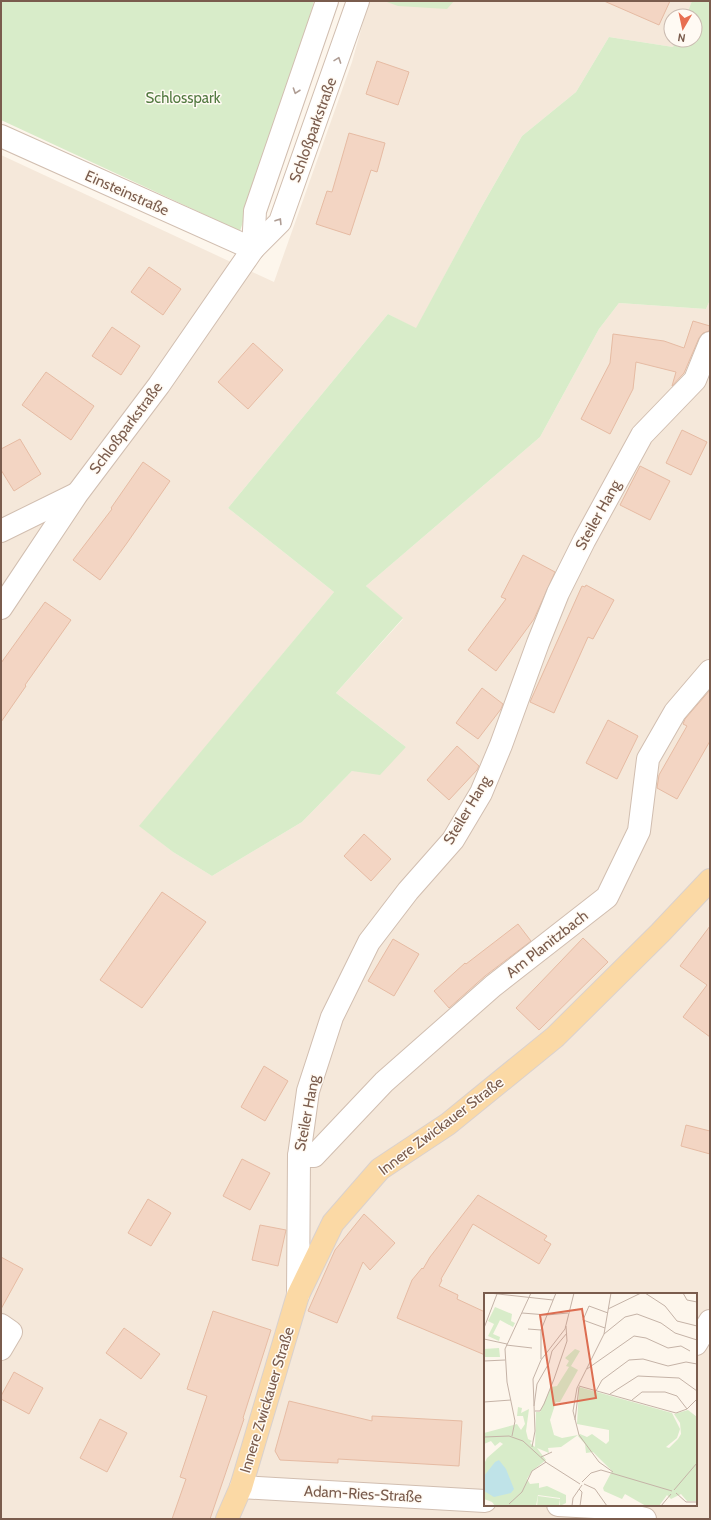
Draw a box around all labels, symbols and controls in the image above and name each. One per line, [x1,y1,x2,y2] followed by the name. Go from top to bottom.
[663,8,703,48] north arrow
[676,30,686,45] text: N
[334,56,342,63] one-way arrow
[286,75,340,185] street label: Schloßparkstraße
[293,87,301,94] one-way arrow
[146,89,221,107] park label: Schlosspark
[82,166,172,220] street label: Einsteinstraße
[275,218,282,225] one-way arrow
[86,378,167,477] street label: Schloßparkstraße
[571,476,625,553] street label: Steiler Hang
[439,772,495,848] street label: Steiler Hang
[502,906,592,982] street label: Am Planitzbach
[291,1073,323,1153] street label: Steiler Hang
[375,1073,507,1179] street label: Innere Zwickauer Straße
[484,1293,697,1506] inset map
[236,1324,298,1475] street label: Innere Zwickauer Straße
[304,1482,423,1506] street label: Adam-Ries-Straße

